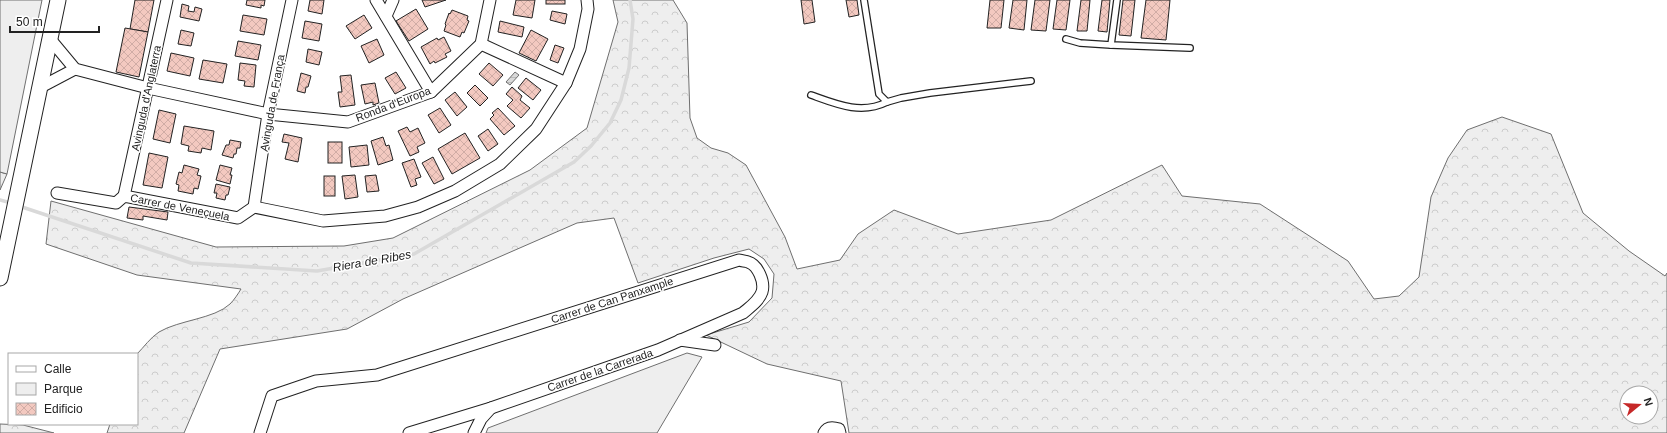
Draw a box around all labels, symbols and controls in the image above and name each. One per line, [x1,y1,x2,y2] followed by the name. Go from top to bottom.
[10,8,99,34] scale bar
[16,15,43,29] text: 50 m
[129,43,163,152] street label: Avinguda d'Anglaterra
[258,53,287,152] street label: Avinguda de França
[354,84,433,124] street label: Ronda d'Europa
[129,191,232,223] street label: Carrer de Veneçuela
[332,247,412,275] water label: Riera de Ribes
[549,275,675,325] street label: Carrer de Can Panxample
[546,346,655,394] street label: Carrer de la Carrerada
[8,353,138,425] legend
[44,362,72,376] text: Calle
[44,382,83,396] text: Parque
[1619,385,1659,425] north arrow
[1642,396,1655,408] text: N
[44,402,83,416] text: Edificio

